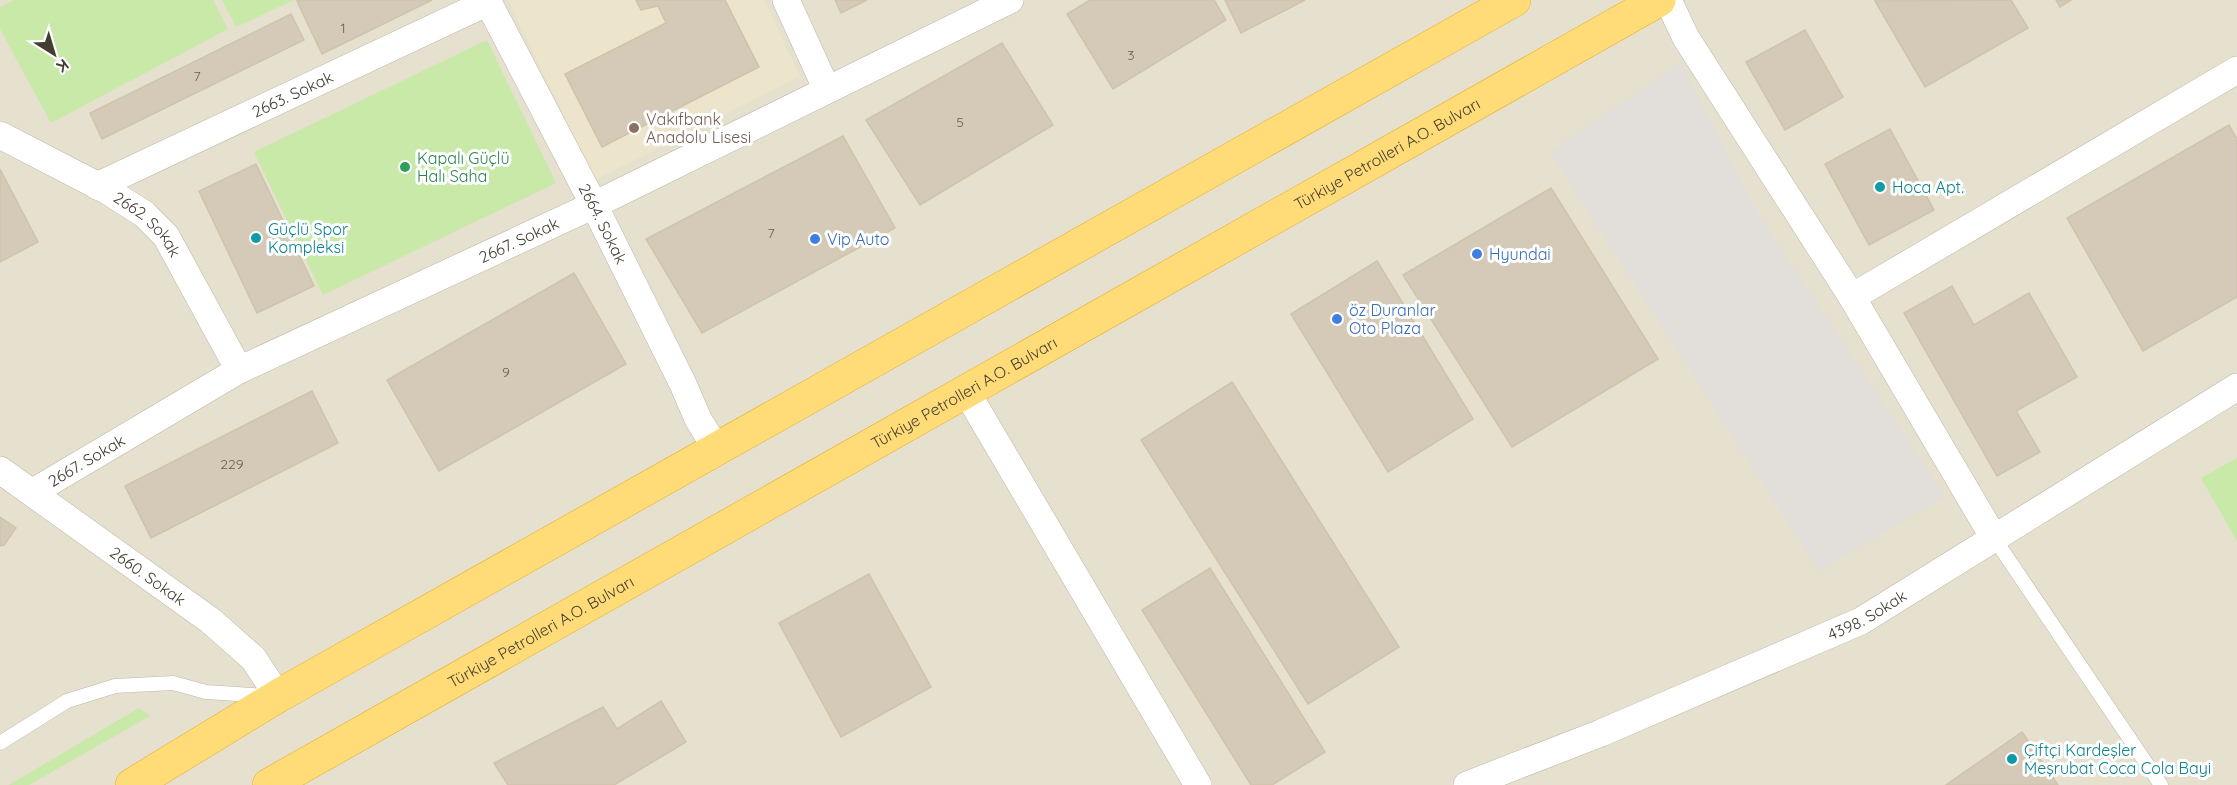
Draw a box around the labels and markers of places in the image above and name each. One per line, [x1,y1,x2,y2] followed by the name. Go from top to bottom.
[646,109,751,147] place label: Vakıfbank Anadolu Lisesi
[627,121,641,135] marker: Vakıfbank Anadolu Lisesi
[417,148,510,186] place label: Kapalı Güçlü Halı Saha
[398,160,412,174] marker: Kapalı Güçlü Halı Saha
[1892,177,1964,197] place label: Hoca Apt.
[1873,180,1887,194] marker: Hoca Apt.
[268,219,348,257] place label: Güçlü Spor Kompleksi
[827,229,889,249] place label: Vip Auto
[249,231,263,245] marker: Güçlü Spor Kompleksi
[808,232,822,246] marker: Vip Auto
[1489,244,1551,264] place label: Hyundai
[1470,247,1484,261] marker: Hyundai
[1349,300,1436,338] place label: öz Duranlar Oto Plaza
[1330,312,1344,326] marker: öz Duranlar Oto Plaza
[2024,740,2211,778] place label: Çiftçi Kardeşler Meşrubat Coca Cola Bayi
[2005,752,2019,766] marker: Çiftçi Kardeşler Meşrubat Coca Cola Bayi

